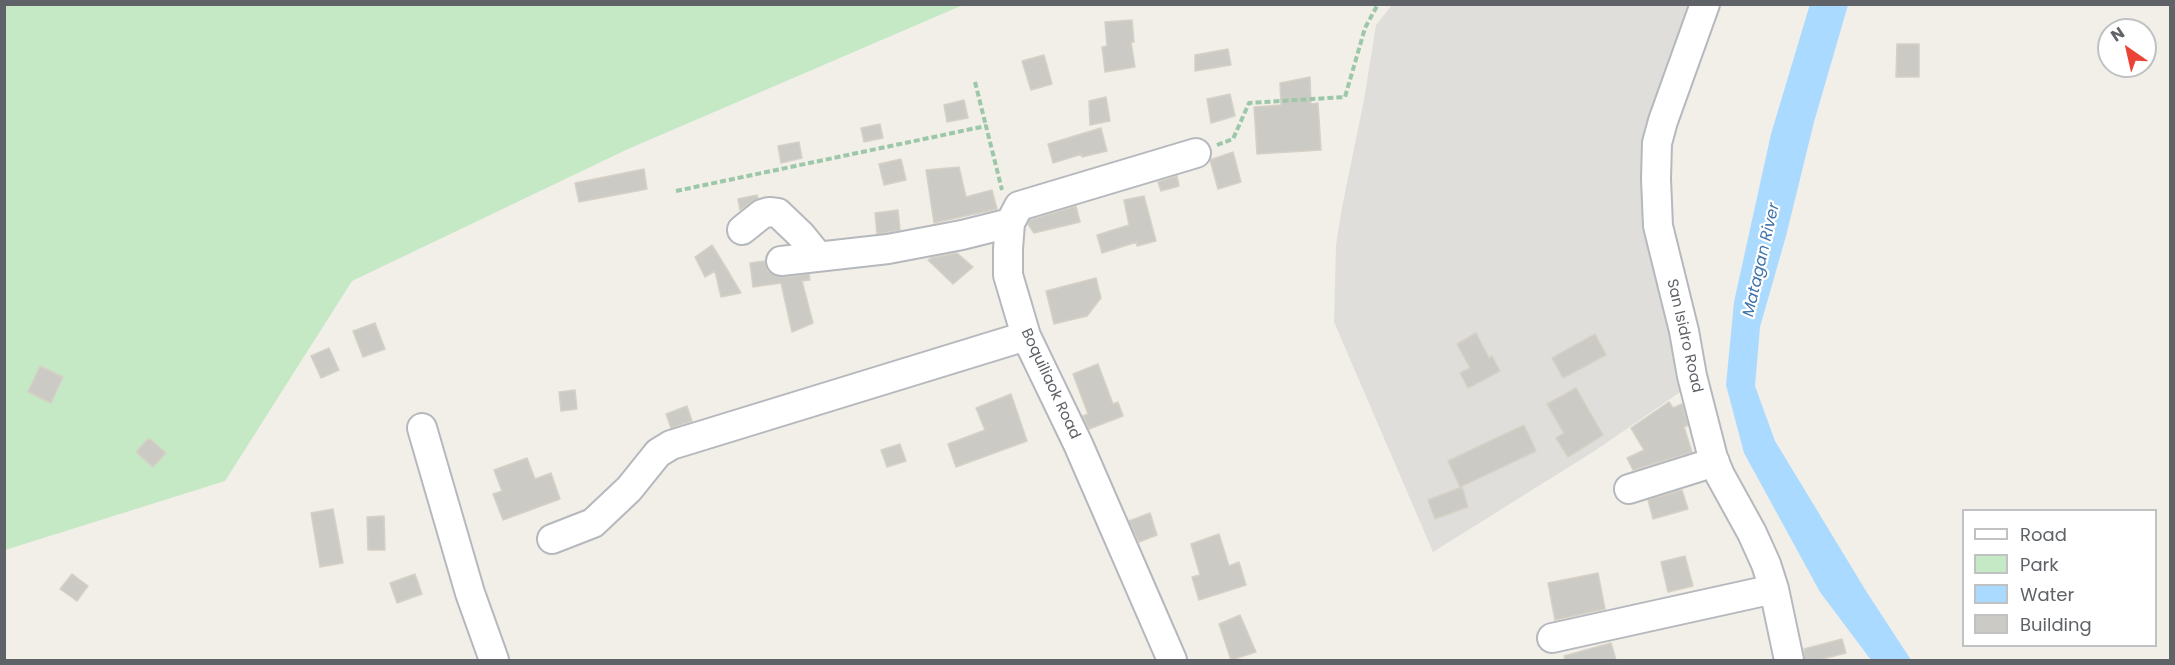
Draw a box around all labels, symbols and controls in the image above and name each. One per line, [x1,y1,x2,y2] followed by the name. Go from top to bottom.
[2097,18,2157,78] north arrow
[2106,21,2129,47] text: N
[1740,201,1784,319] water label: Matagan River
[1662,277,1706,395] street label: San Isidro Road
[1016,326,1084,442] street label: Boquiliaok Road
[1962,509,2157,647] legend
[2020,522,2067,547] text: Road
[2020,552,2059,577] text: Park
[2020,582,2074,607] text: Water
[2020,612,2092,637] text: Building

